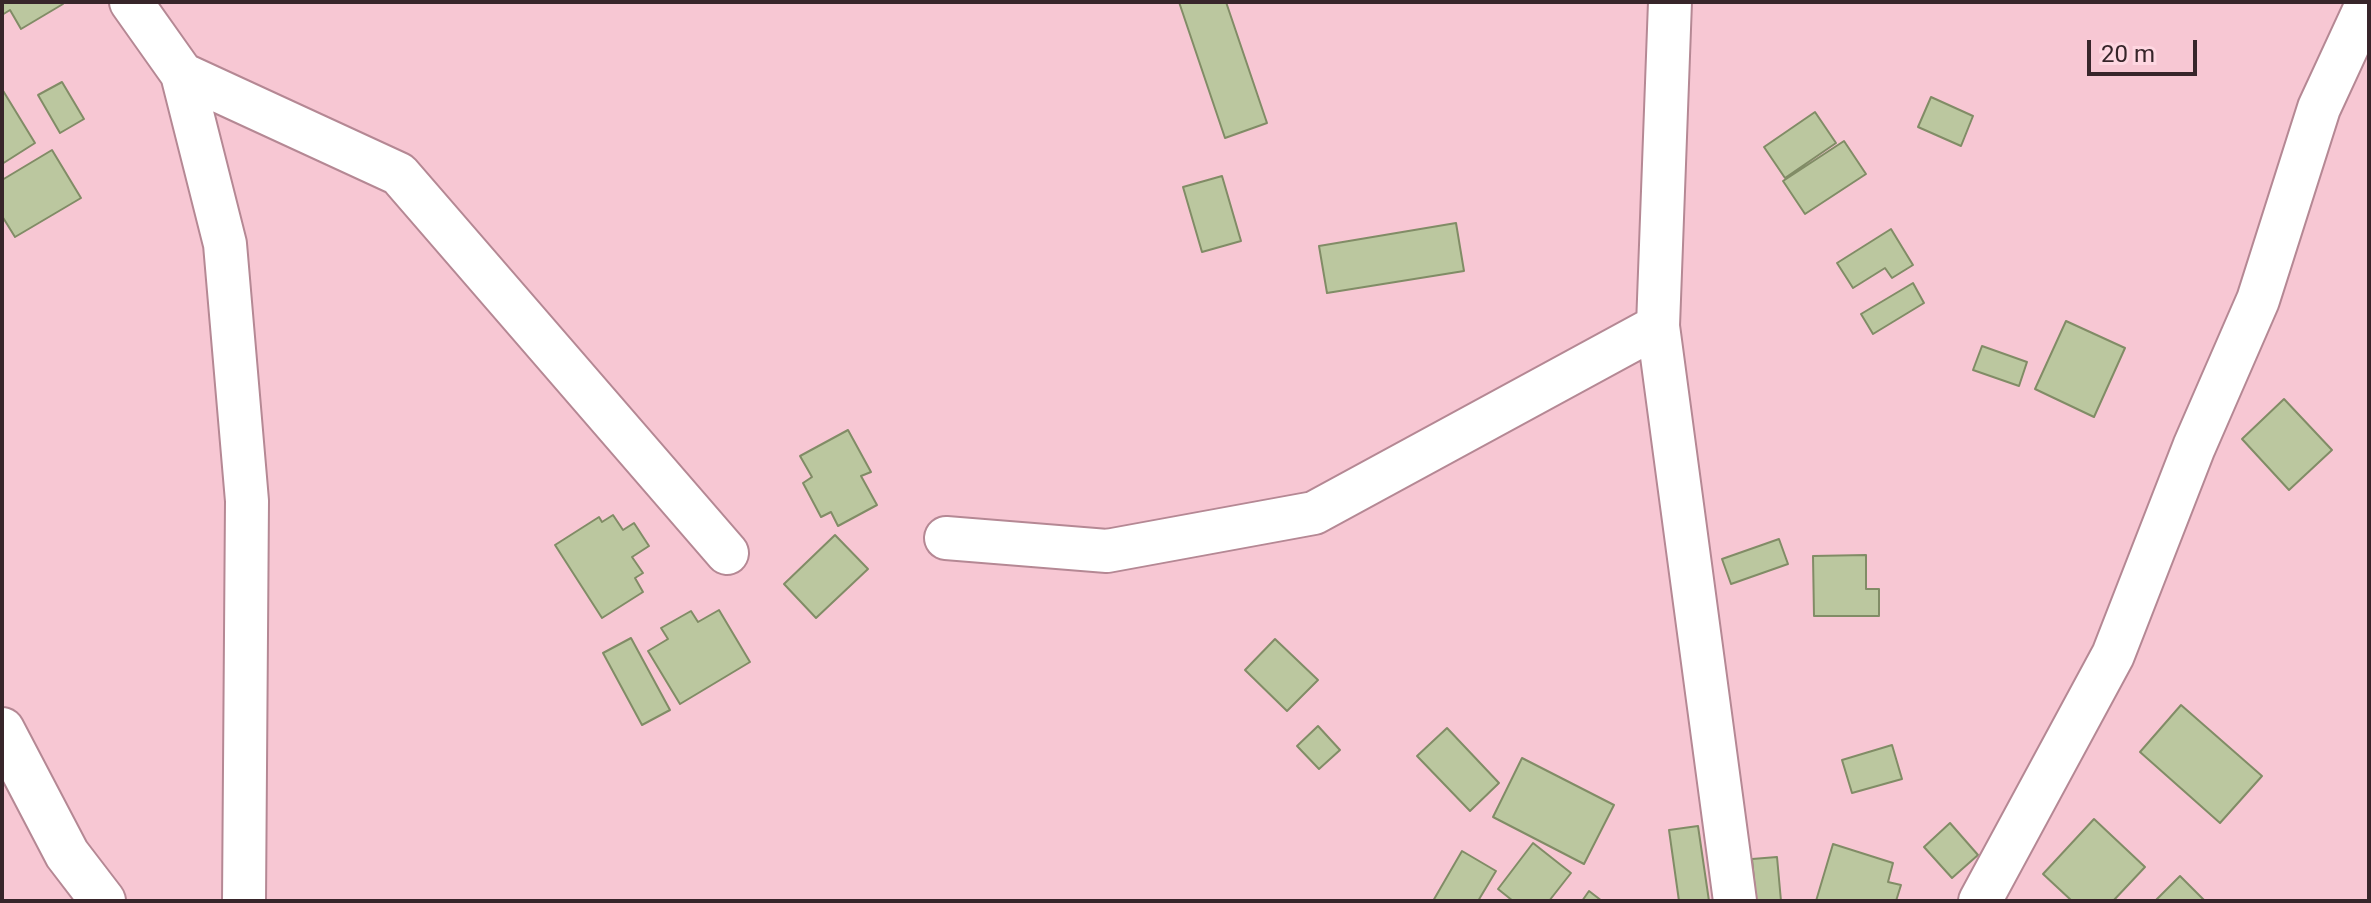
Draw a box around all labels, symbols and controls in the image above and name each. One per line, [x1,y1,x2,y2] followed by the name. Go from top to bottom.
[2091,24,2201,74] scale bar
[2101,40,2155,68] text: 20 m

